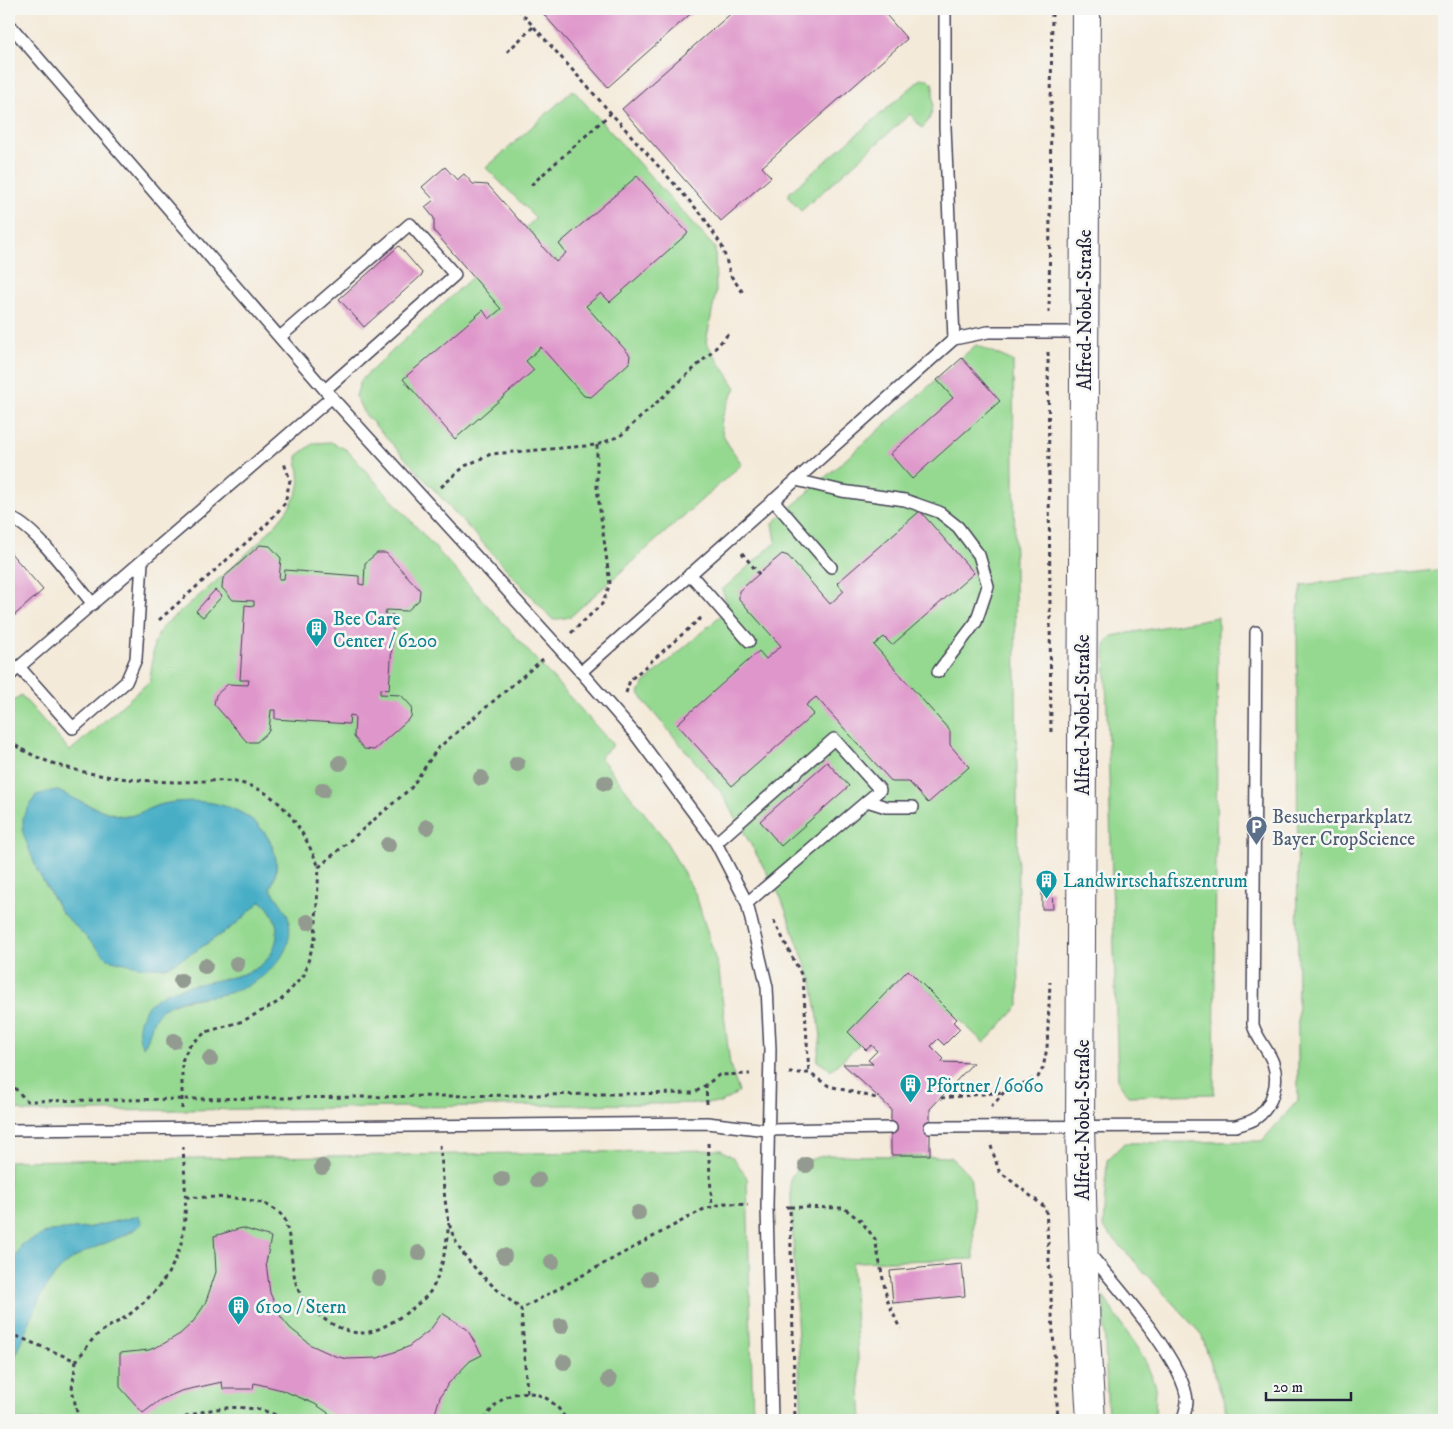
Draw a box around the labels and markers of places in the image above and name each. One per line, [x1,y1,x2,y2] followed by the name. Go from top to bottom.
[333,608,437,653] place label: Bee Care Center / 6200
[305,617,329,648] building icon: Bee Care Center / 6200
[1272,806,1415,851] place label: Besucherparkplatz Bayer CropScience
[1244,815,1268,846] parking icon: Besucherparkplatz Bayer CropScience
[1035,868,1059,899] building icon: Landwirtschaftszentrum
[1063,870,1248,893] place label: Landwirtschaftszentrum
[898,1073,922,1104] building icon: Pförtner / 6060
[926,1075,1044,1098] place label: Pförtner / 6060
[227,1294,251,1325] building icon: 6100 / Stern
[255,1296,346,1319] place label: 6100 / Stern

